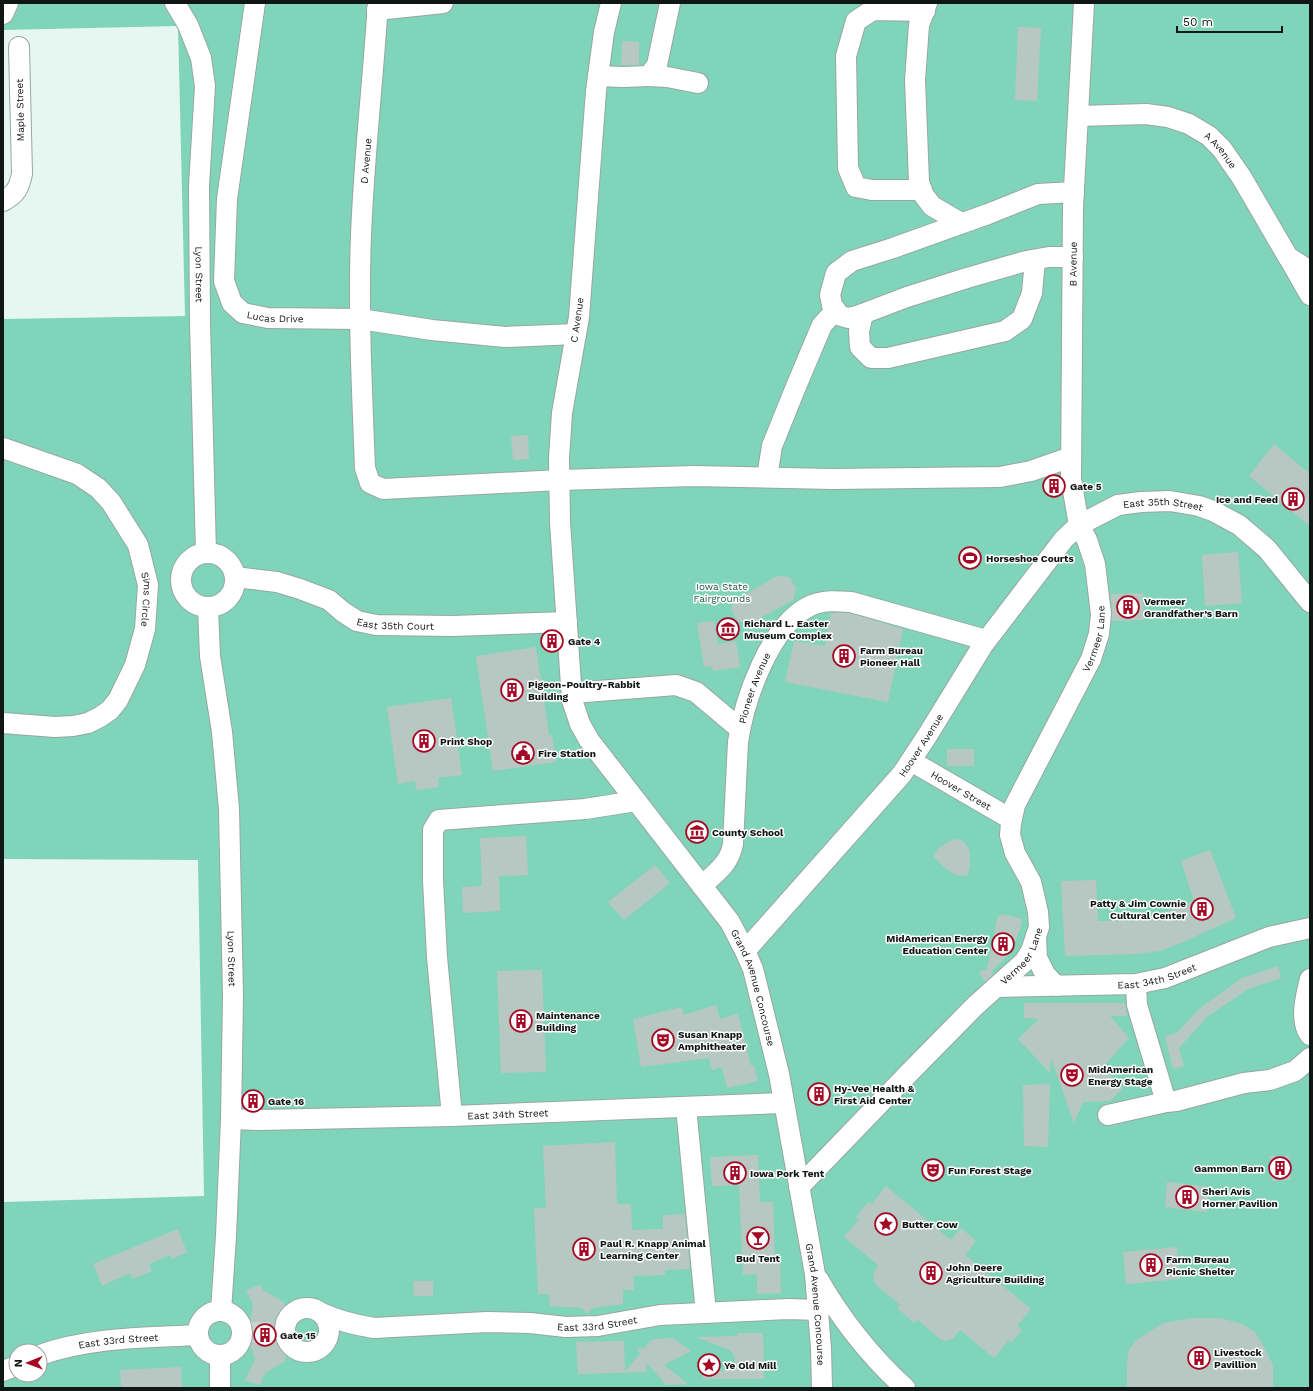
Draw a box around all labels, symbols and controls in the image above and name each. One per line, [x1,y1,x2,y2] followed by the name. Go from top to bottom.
[1177,8,1282,34] scale bar
[1183,15,1213,29] text: 50 m
[14,78,26,141] street label: Maple Street
[1203,129,1239,171] street label: A Avenue
[359,138,373,184] street label: D Avenue
[1067,241,1078,287] street label: B Avenue
[194,246,205,303] street label: Lyon Street
[568,297,586,343] street label: C Avenue
[246,308,304,324] street label: Lucas Drive
[1041,473,1067,499] building icon: Gate 5
[1070,481,1102,492] place label: Gate 5
[1280,486,1306,512] building icon: Ice and Feed
[1216,494,1278,505] place label: Ice and Feed
[1122,496,1205,513] street label: East 35th Street
[957,545,983,571] sports icon: Horseshoe Courts
[986,553,1074,564] place label: Horseshoe Courts
[139,571,154,627] street label: Sims Circle
[694,581,750,604] park label: Iowa State Fairgrounds
[1115,594,1141,620] building icon: Vermeer Grandfather’s Barn
[1144,596,1238,619] place label: Vermeer Grandfather’s Barn
[1080,605,1107,673] street label: Vermeer Lane
[356,616,435,631] street label: East 35th Court
[715,616,741,642] museum icon: Richard L. Easter Museum Complex
[744,618,832,641] place label: Richard L. Easter Museum Complex
[539,628,565,654] building icon: Gate 4
[568,636,601,647] place label: Gate 4
[831,643,857,669] building icon: Farm Bureau Pioneer Hall
[860,645,923,668] place label: Farm Bureau Pioneer Hall
[736,650,772,725] street label: Pioneer Avenue
[499,677,525,703] building icon: Pigeon-Poultry-Rabbit Building
[528,679,641,702] place label: Pigeon-Poultry-Rabbit Building
[896,711,945,779] street label: Hoover Avenue
[411,728,437,754] building icon: Print Shop
[440,736,492,747] place label: Print Shop
[510,740,536,766] public building icon: Fire Station
[538,748,596,759] place label: Fire Station
[929,768,994,812] street label: Hoover Street
[684,819,710,845] museum icon: County School
[712,827,784,838] place label: County School
[1189,896,1215,922] building icon: Patty & Jim Cownie Cultural Center
[1090,898,1187,921] place label: Patty & Jim Cownie Cultural Center
[998,926,1044,986] street label: Vermeer Lane
[729,927,777,1047] street label: Grand Avenue Concourse
[226,931,238,988] street label: Lyon Street
[990,931,1016,957] building icon: MidAmerican Energy Education Center
[886,933,989,956] place label: MidAmerican Energy Education Center
[1117,961,1198,990] street label: East 34th Street
[508,1008,534,1034] building icon: Maintenance Building
[536,1010,600,1033] place label: Maintenance Building
[650,1027,676,1053] theatre icon: Susan Knapp Amphitheater
[678,1029,747,1052] place label: Susan Knapp Amphitheater
[1059,1062,1085,1088] theatre icon: MidAmerican Energy Stage
[1088,1064,1153,1087] place label: MidAmerican Energy Stage
[806,1081,832,1107] building icon: Hy-Vee Health & First Aid Center
[834,1083,915,1106] place label: Hy-Vee Health & First Aid Center
[240,1088,266,1114] building icon: Gate 16
[268,1096,304,1107] place label: Gate 16
[467,1107,549,1121] street label: East 34th Street
[1267,1155,1293,1181] building icon: Gammon Barn
[920,1157,946,1183] theatre icon: Fun Forest Stage
[722,1160,748,1186] building icon: Iowa Pork Tent
[1194,1163,1264,1174] place label: Gammon Barn
[948,1165,1032,1176] place label: Fun Forest Stage
[750,1168,825,1179] place label: Iowa Pork Tent
[1174,1184,1200,1210] building icon: Sheri Avis Horner Pavilion
[1202,1186,1278,1209] place label: Sheri Avis Horner Pavilion
[873,1211,899,1237] place icon: Butter Cow
[902,1219,958,1230] place label: Butter Cow
[745,1225,771,1251] bar icon: Bud Tent
[571,1236,597,1262] building icon: Paul R. Knapp Animal Learning Center
[600,1238,707,1261] place label: Paul R. Knapp Animal Learning Center
[804,1242,827,1366] street label: Grand Avenue Concourse
[1138,1252,1164,1278] building icon: Farm Bureau Picnic Shelter
[736,1253,781,1264] place label: Bud Tent
[1166,1254,1236,1277] place label: Farm Bureau Picnic Shelter
[918,1260,944,1286] building icon: John Deere Agriculture Building
[946,1262,1045,1285] place label: John Deere Agriculture Building
[557,1314,639,1333] street label: East 33rd Street
[252,1322,278,1348] building icon: Gate 15
[280,1330,316,1341] place label: Gate 15
[77,1331,159,1350] street label: East 33rd Street
[8,1343,48,1383] north arrow
[1186,1345,1212,1371] building icon: Livestock Pavillion
[1214,1347,1263,1370] place label: Livestock Pavillion
[696,1352,722,1378] place icon: Ye Old Mill
[12,1359,25,1367] text: N
[724,1360,777,1371] place label: Ye Old Mill

